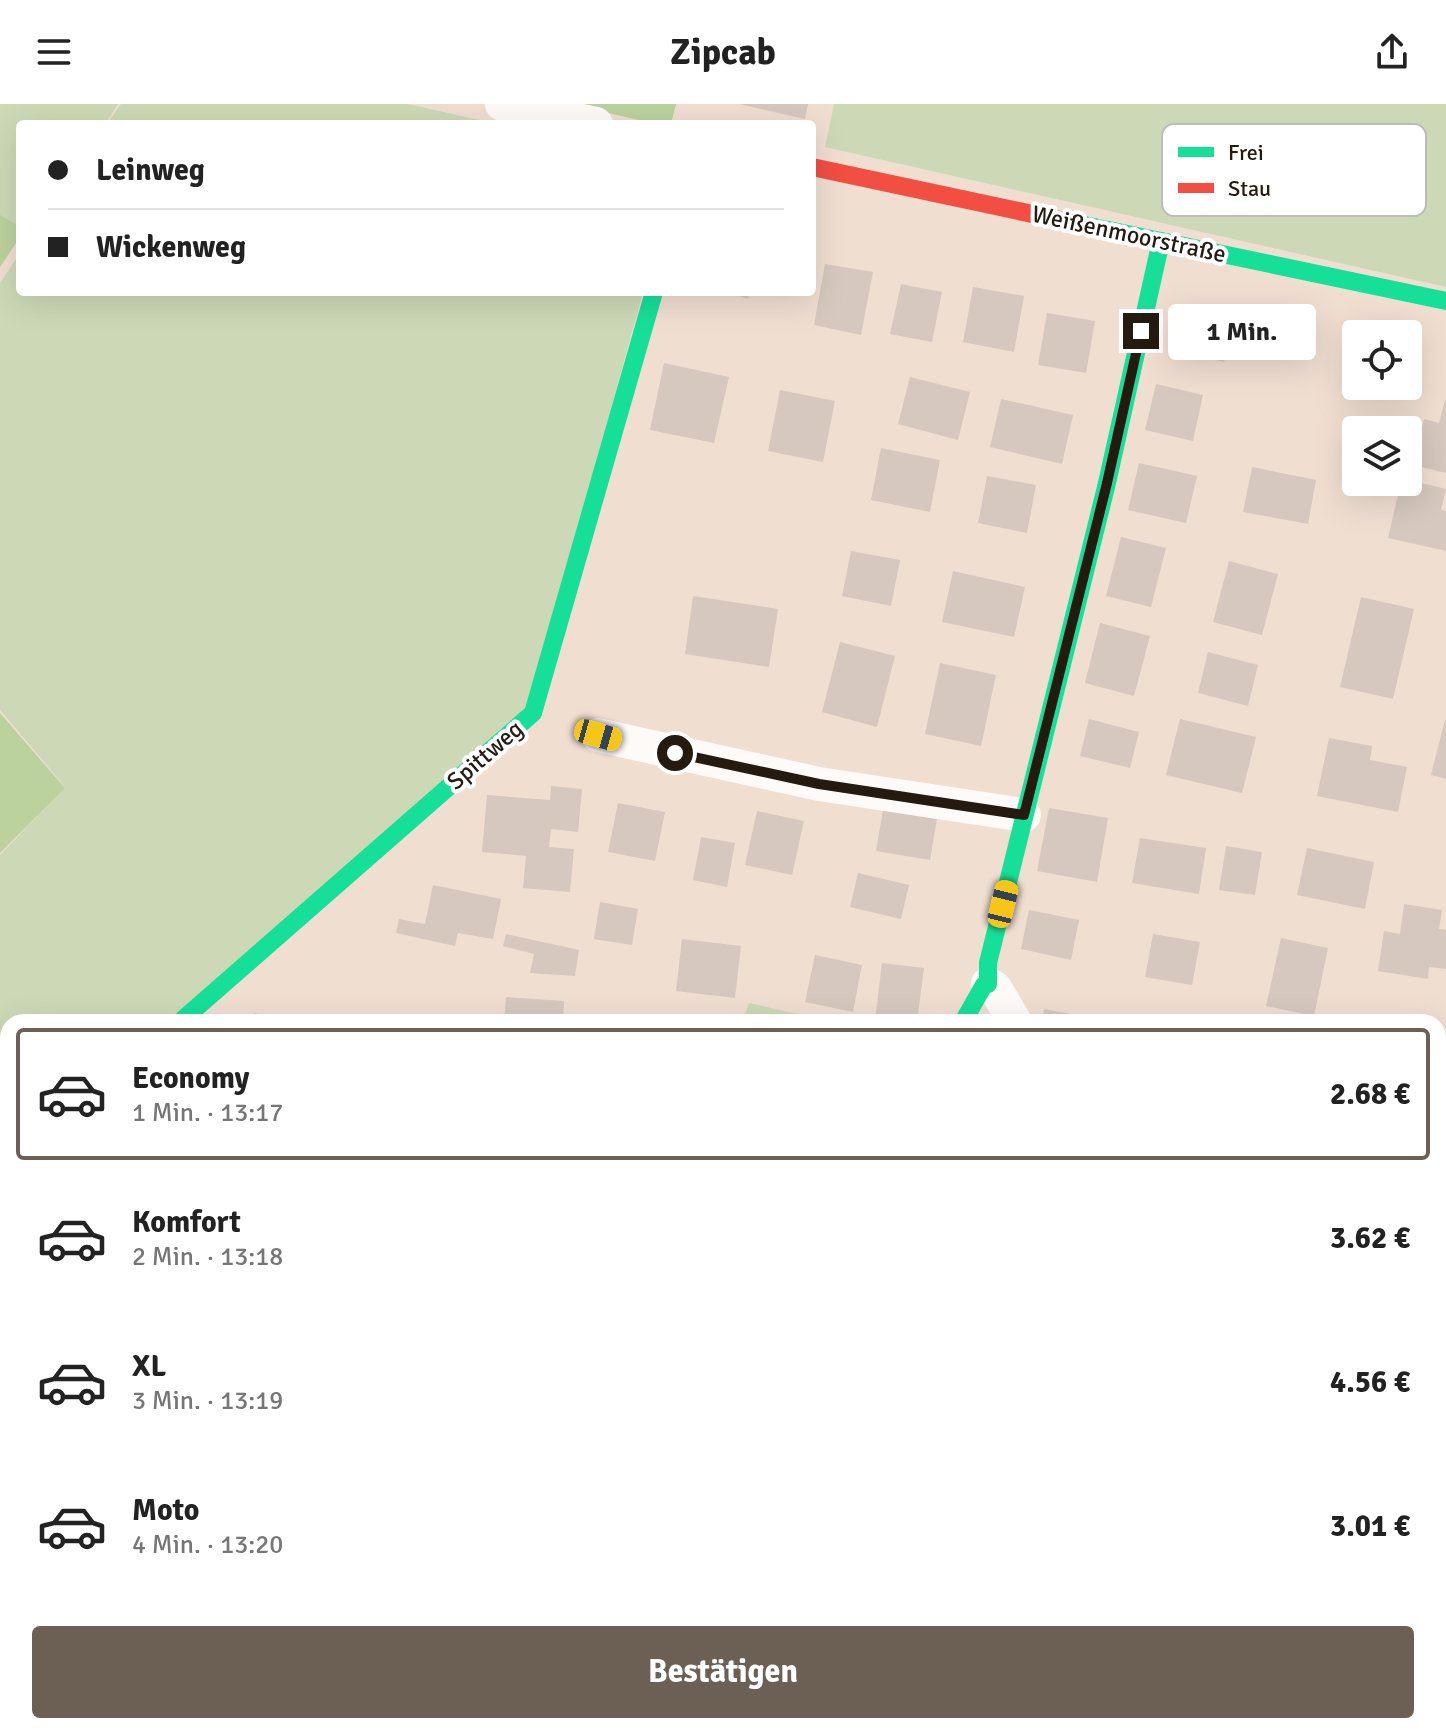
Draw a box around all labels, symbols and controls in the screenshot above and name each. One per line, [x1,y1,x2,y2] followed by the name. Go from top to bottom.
[32,30,76,74] icon: menu
[670,30,776,75] text: Zipcab
[1370,30,1414,74] icon: share
[1162,124,1426,216] legend
[1228,139,1264,166] text: Frei
[96,152,205,189] text: Leinweg
[1228,175,1271,202] text: Stau
[1029,199,1229,269] street label: Weißenmoorstraße
[96,229,246,266] text: Wickenweg
[1169,303,1317,359] callout: 1 Min.
[1123,313,1159,349] route end
[1207,316,1277,348] text: 1 Min.
[1342,320,1422,496] map controls
[1342,320,1422,400] button: locate
[1342,416,1422,496] button: layers
[441,714,529,796] street label: Spittweg
[572,717,624,753] car
[657,735,693,771] route start
[986,878,1020,930] car
[36,1058,108,1130] icon: car
[132,1060,249,1097] text: Economy
[1330,1076,1410,1113] text: 2.68 €
[132,1097,283,1129] text: 1 Min. · 13:17
[36,1202,108,1274] icon: car
[132,1204,241,1241] text: Komfort
[1330,1220,1410,1257] text: 3.62 €
[132,1241,283,1273] text: 2 Min. · 13:18
[36,1346,108,1418] icon: car
[132,1348,166,1385] text: XL
[1330,1364,1410,1401] text: 4.56 €
[132,1385,283,1417] text: 3 Min. · 13:19
[36,1490,108,1562] icon: car
[132,1492,199,1529] text: Moto
[1330,1508,1410,1545] text: 3.01 €
[132,1529,283,1561] text: 4 Min. · 13:20
[32,1626,1414,1718] button: Bestätigen

